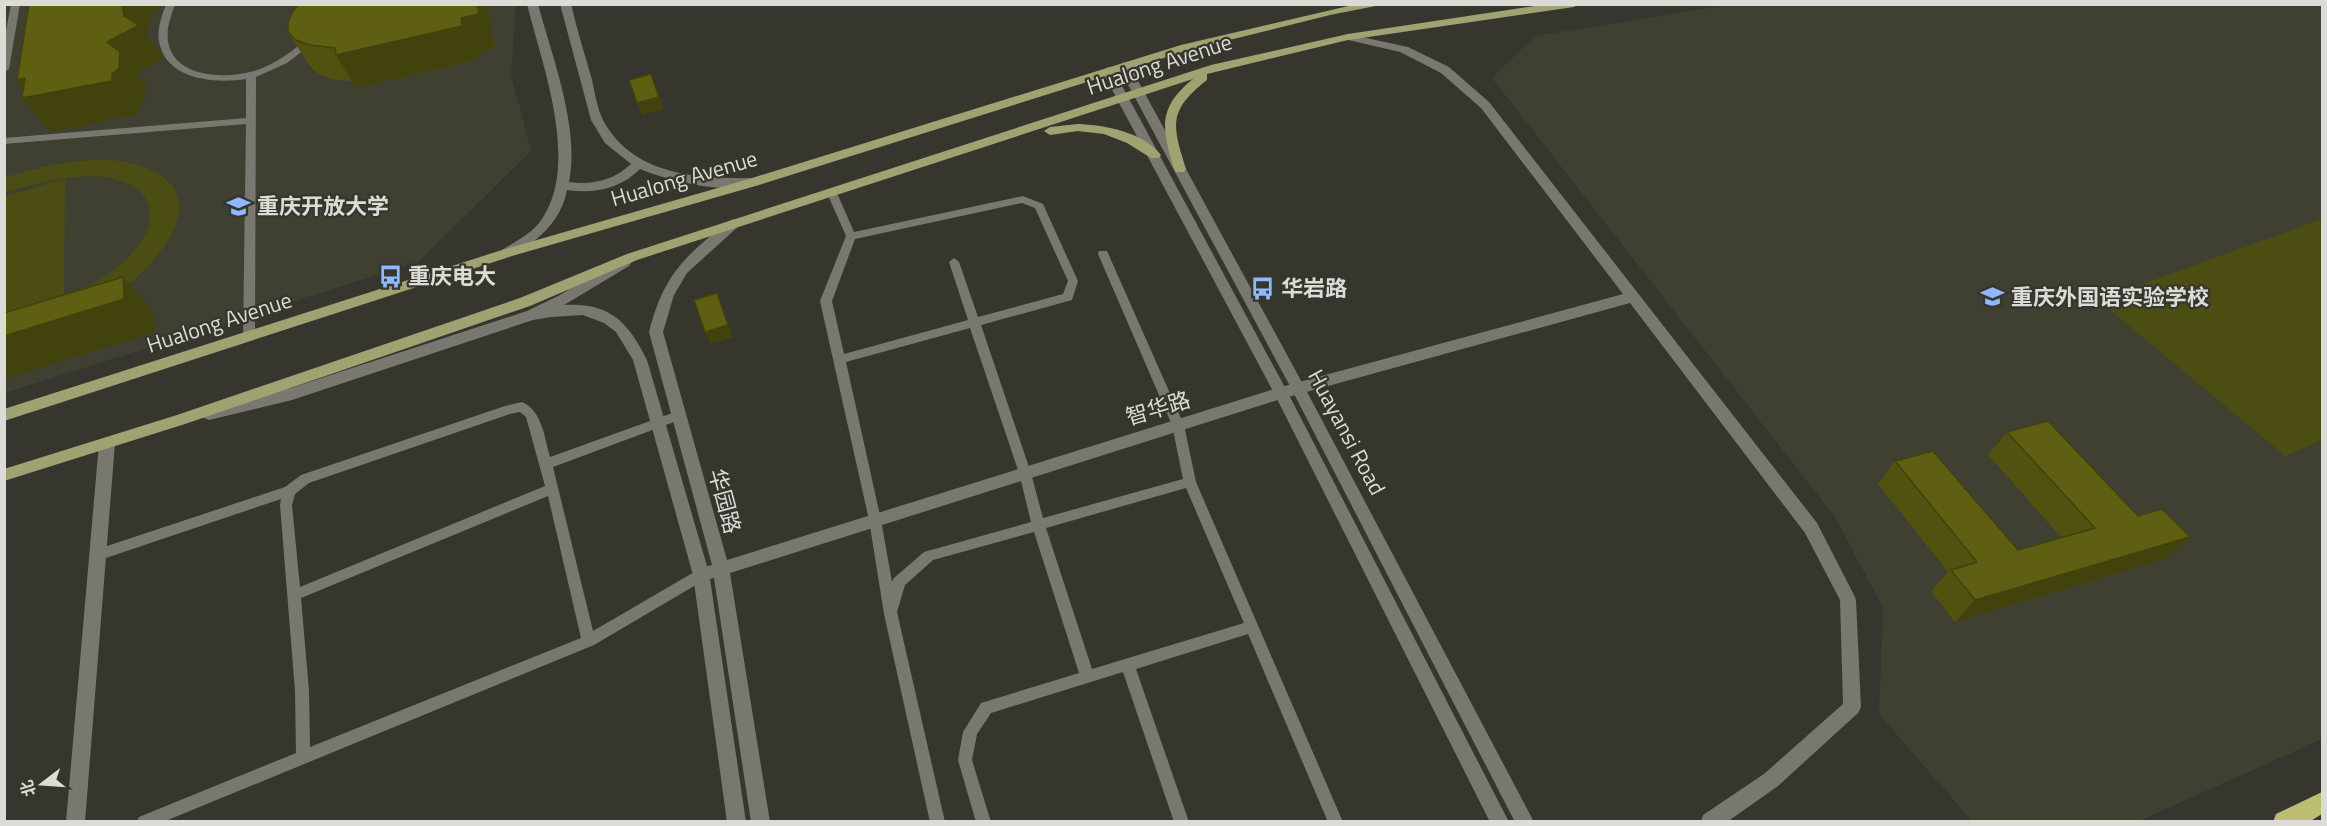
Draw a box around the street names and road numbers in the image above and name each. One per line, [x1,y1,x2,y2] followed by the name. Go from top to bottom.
[1082,24,1236,104] street label: Hualong Avenue
[607,141,761,215] street label: Hualong Avenue
[142,282,296,362] street label: Hualong Avenue
[1300,363,1394,501] street label: Huayansi Road
[1121,382,1195,434] street label: 智华路
[700,465,750,537] street label: 华园路

